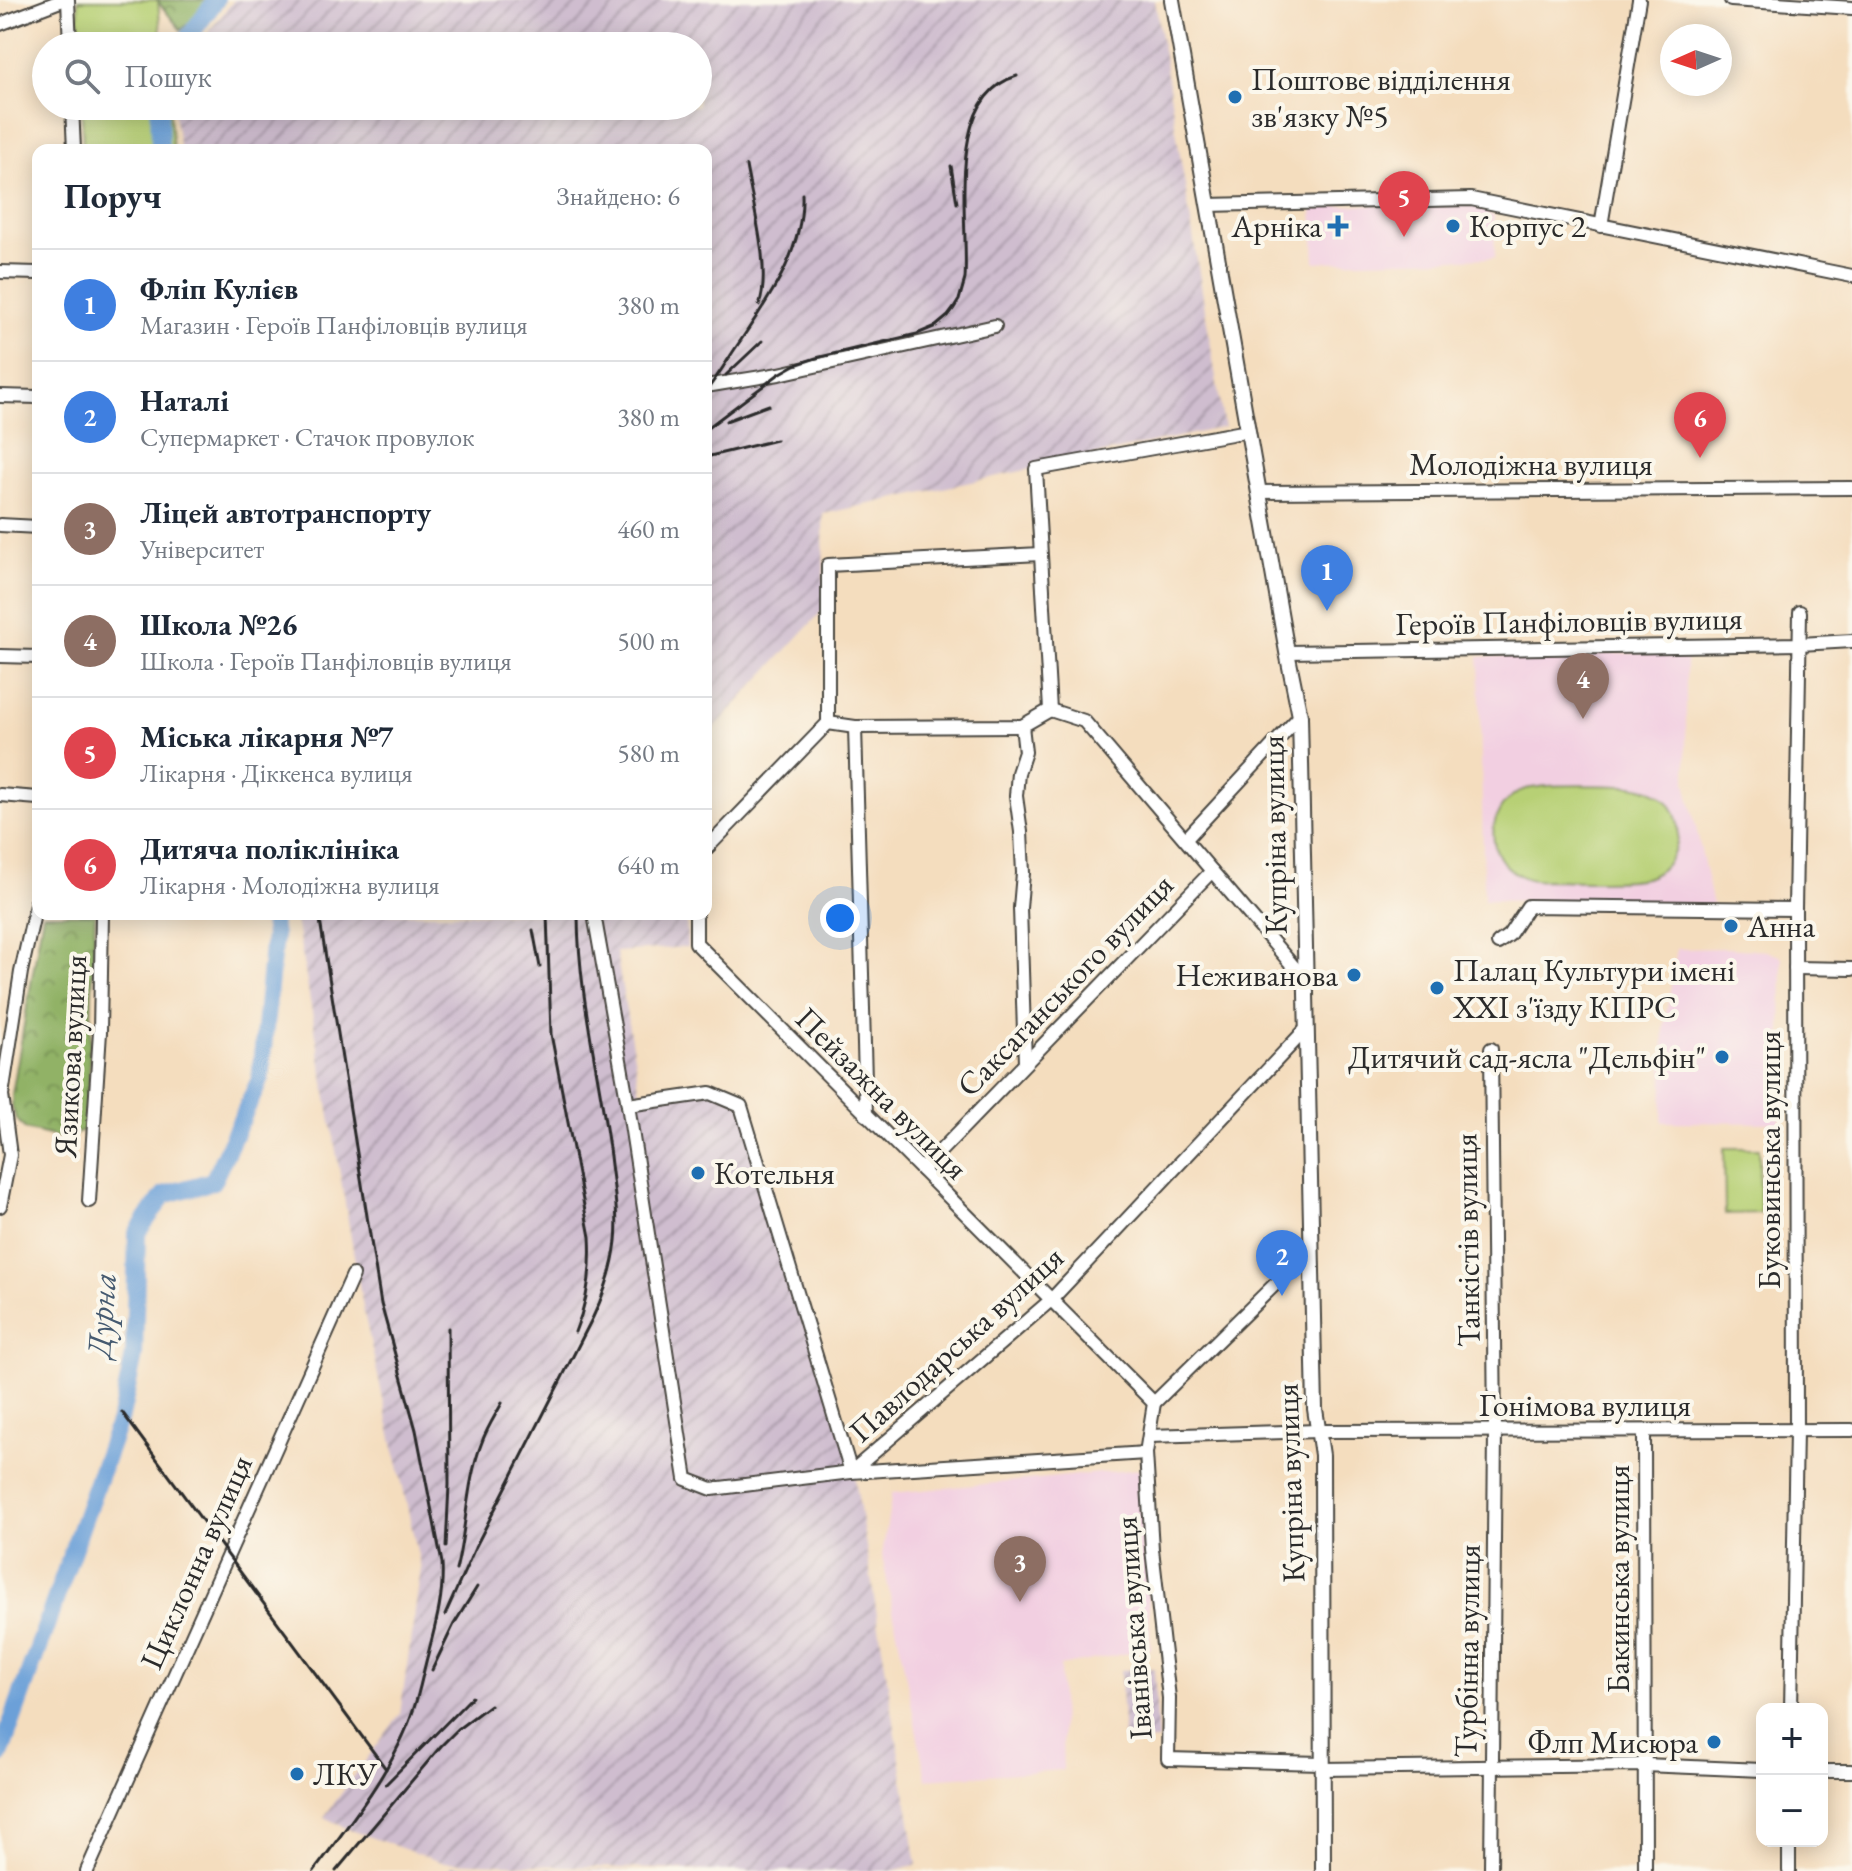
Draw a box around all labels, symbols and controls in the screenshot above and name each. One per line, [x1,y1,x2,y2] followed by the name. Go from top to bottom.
[1660,24,1732,96] north arrow
[32,32,712,120] search box
[60,54,104,98] icon: search
[124,57,212,96] text: Пошук
[1251,58,1511,137] place label: Поштове відділення зв'язку №5
[1226,88,1244,106] marker: Поштове відділення зв'язку №5
[1378,171,1430,237] pin: 5
[64,174,162,218] text: Поруч
[557,179,680,213] text: Знайдено: 6
[1230,205,1322,247] place label: Арніка
[1469,205,1587,247] place label: Корпус 2
[1329,217,1347,235] marker: Арніка
[1444,217,1462,235] marker: Корпус 2
[140,269,298,308] text: Фліп Кулієв
[83,288,97,322] text: 1
[617,288,680,322] text: 380 m
[140,308,528,342] text: Магазин · Героїв Панфіловців вулиця
[140,381,229,420] text: Наталі
[1674,392,1726,458] pin: 6
[83,400,97,434] text: 2
[617,400,680,434] text: 380 m
[140,420,474,454] text: Супермаркет · Стачок провулок
[1409,443,1653,485] street label: Молодіжна вулиця
[140,493,431,532] text: Ліцей автотранспорту
[83,512,97,546] text: 3
[617,512,680,546] text: 460 m
[140,532,264,566] text: Університет
[1301,545,1353,611] pin: 1
[1395,597,1743,645] street label: Героїв Панфіловців вулиця
[140,605,297,644] text: Школа №26
[83,624,97,658] text: 4
[617,624,680,658] text: 500 m
[140,644,512,678] text: Школа · Героїв Панфіловців вулиця
[1557,653,1609,719] pin: 4
[140,717,393,756] text: Міська лікарня №7
[1251,735,1297,935] street label: Купріна вулиця
[83,736,97,770] text: 5
[617,736,680,770] text: 580 m
[140,756,413,790] text: Лікарня · Діккенса вулиця
[140,829,399,868] text: Дитяча поліклініка
[83,848,97,882] text: 6
[617,848,680,882] text: 640 m
[948,864,1182,1106] street label: Саксаганського вулиця
[140,868,440,902] text: Лікарня · Молодіжна вулиця
[820,898,860,938] your location
[1746,905,1815,947] place label: Анна
[1722,917,1740,935] marker: Анна
[1452,949,1735,1028] place label: Палац Культури імені XXI з'їзду КПРС
[44,953,96,1160] street label: Язикова вулиця
[1176,954,1338,996] place label: Неживанова
[1345,966,1363,984] marker: Неживанова
[1428,979,1446,997] marker: Палац Культури імені XXI з'їзду КПРС
[787,998,977,1188] street label: Пейзажна вулиця
[1748,1031,1790,1289] street label: Буковинська вулиця
[1348,1036,1706,1078] place label: Дитячий сад-ясла "Дельфін"
[1713,1048,1731,1066] marker: Дитячий сад-ясла "Дельфін"
[1444,1133,1490,1347] street label: Танкістів вулиця
[714,1152,835,1194] place label: Котельня
[689,1164,707,1182] marker: Котельня
[1256,1230,1308,1296] pin: 2
[840,1236,1072,1452] street label: Павлодарська вулиця
[76,1271,126,1362] water label: Дурна
[1266,1383,1314,1583] street label: Купріна вулиця
[1479,1384,1691,1426] street label: Гонімова вулиця
[130,1448,262,1676] street label: Циклонна вулиця
[1597,1465,1639,1693] street label: Бакинська вулиця
[1104,1515,1162,1741] street label: Іванівська вулиця
[994,1536,1046,1602] pin: 3
[1444,1544,1490,1758] street label: Турбінна вулиця
[1756,1703,1828,1847] map controls
[1756,1703,1828,1775] button: +
[1528,1721,1698,1763] place label: Флп Мисюра
[1705,1733,1723,1751] marker: Флп Мисюра
[313,1753,378,1795] place label: ЛКУ
[288,1765,306,1783] marker: ЛКУ
[1756,1775,1828,1847] button: −

